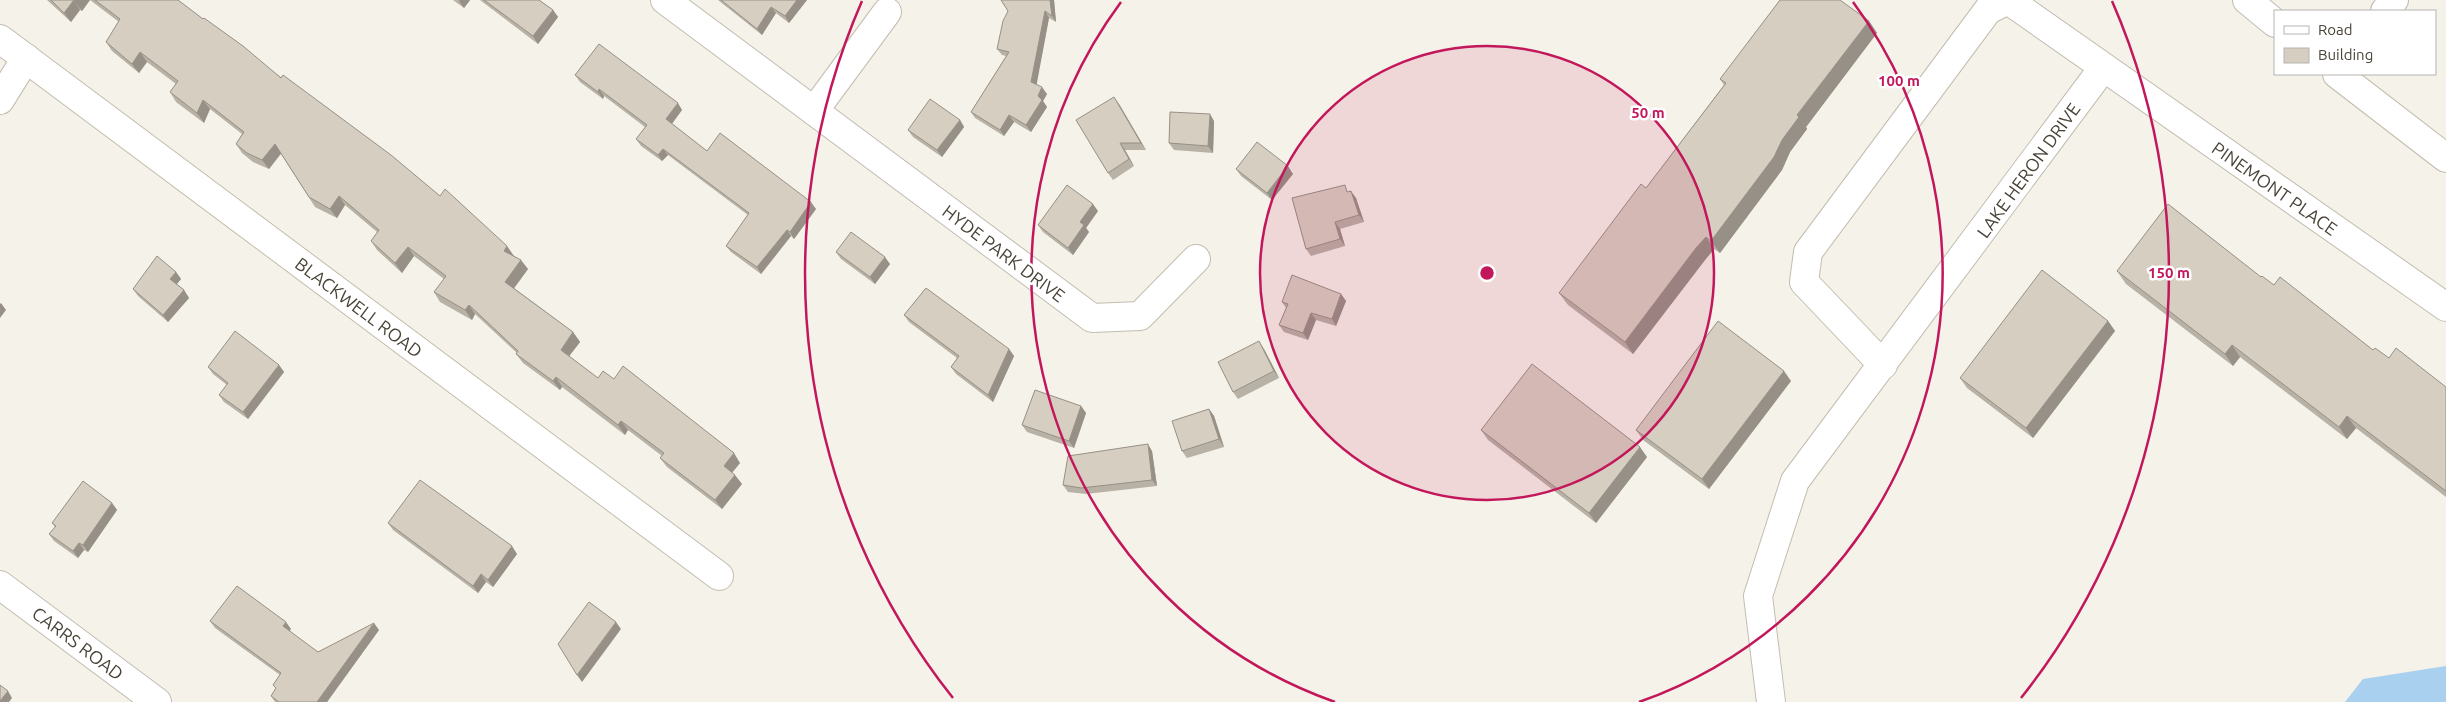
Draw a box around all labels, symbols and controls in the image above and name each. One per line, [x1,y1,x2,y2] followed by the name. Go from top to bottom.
[2274,10,2436,75] legend
[2318,21,2353,38] text: Road
[2318,46,2373,63] text: Building
[1878,72,1920,89] text: 100 m
[1972,99,2084,241] street label: LAKE HERON DRIVE
[1631,104,1665,121] text: 50 m
[2209,137,2341,239] street label: PINEMONT PLACE
[939,200,1069,306] street label: HYDE PARK DRIVE
[292,253,426,361] street label: BLACKWELL ROAD
[1478,264,1496,282] centre of rings
[2148,264,2190,281] text: 150 m
[29,602,127,684] street label: CARRS ROAD

